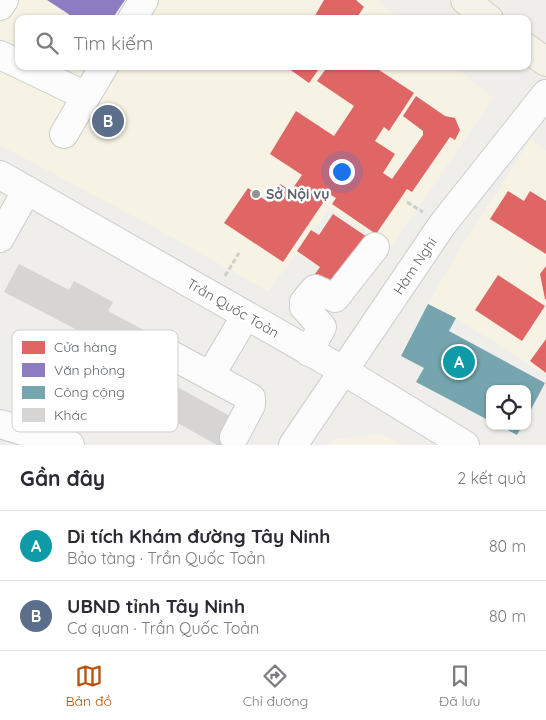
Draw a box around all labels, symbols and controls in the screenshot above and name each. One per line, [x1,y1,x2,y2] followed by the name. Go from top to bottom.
[15,15,531,70] search box
[33,29,61,57] icon: search
[73,31,153,55] text: Tìm kiếm
[92,102,124,140] pin: B
[329,159,355,185] your location
[266,185,329,203] place label: Sở Nội vụ
[250,188,262,200] marker: Sở Nội vụ
[389,234,441,298] street label: Hàm Nghi
[184,274,282,342] street label: Trần Quốc Toản
[12,330,178,432] legend
[54,338,117,356] text: Cửa hàng
[443,343,475,381] pin: A
[54,361,125,379] text: Văn phòng
[54,383,125,401] text: Công cộng
[486,385,531,430] map controls
[486,385,531,430] button: locate
[54,406,87,424] text: Khác
[20,465,105,491] text: Gần đây
[457,468,526,488] text: 2 kết quả
[67,524,330,548] text: Di tích Khám đường Tây Ninh
[31,536,41,556] text: A
[489,536,526,556] text: 80 m
[67,548,266,568] text: Bảo tàng · Trần Quốc Toản
[67,594,245,618] text: UBND tỉnh Tây Ninh
[31,606,41,626] text: B
[489,606,526,626] text: 80 m
[67,618,259,638] text: Cơ quan · Trần Quốc Toản
[65,662,112,710] tab: Bản đồ
[243,662,308,710] tab: Chỉ đường
[439,662,481,710] tab: Đã lưu

